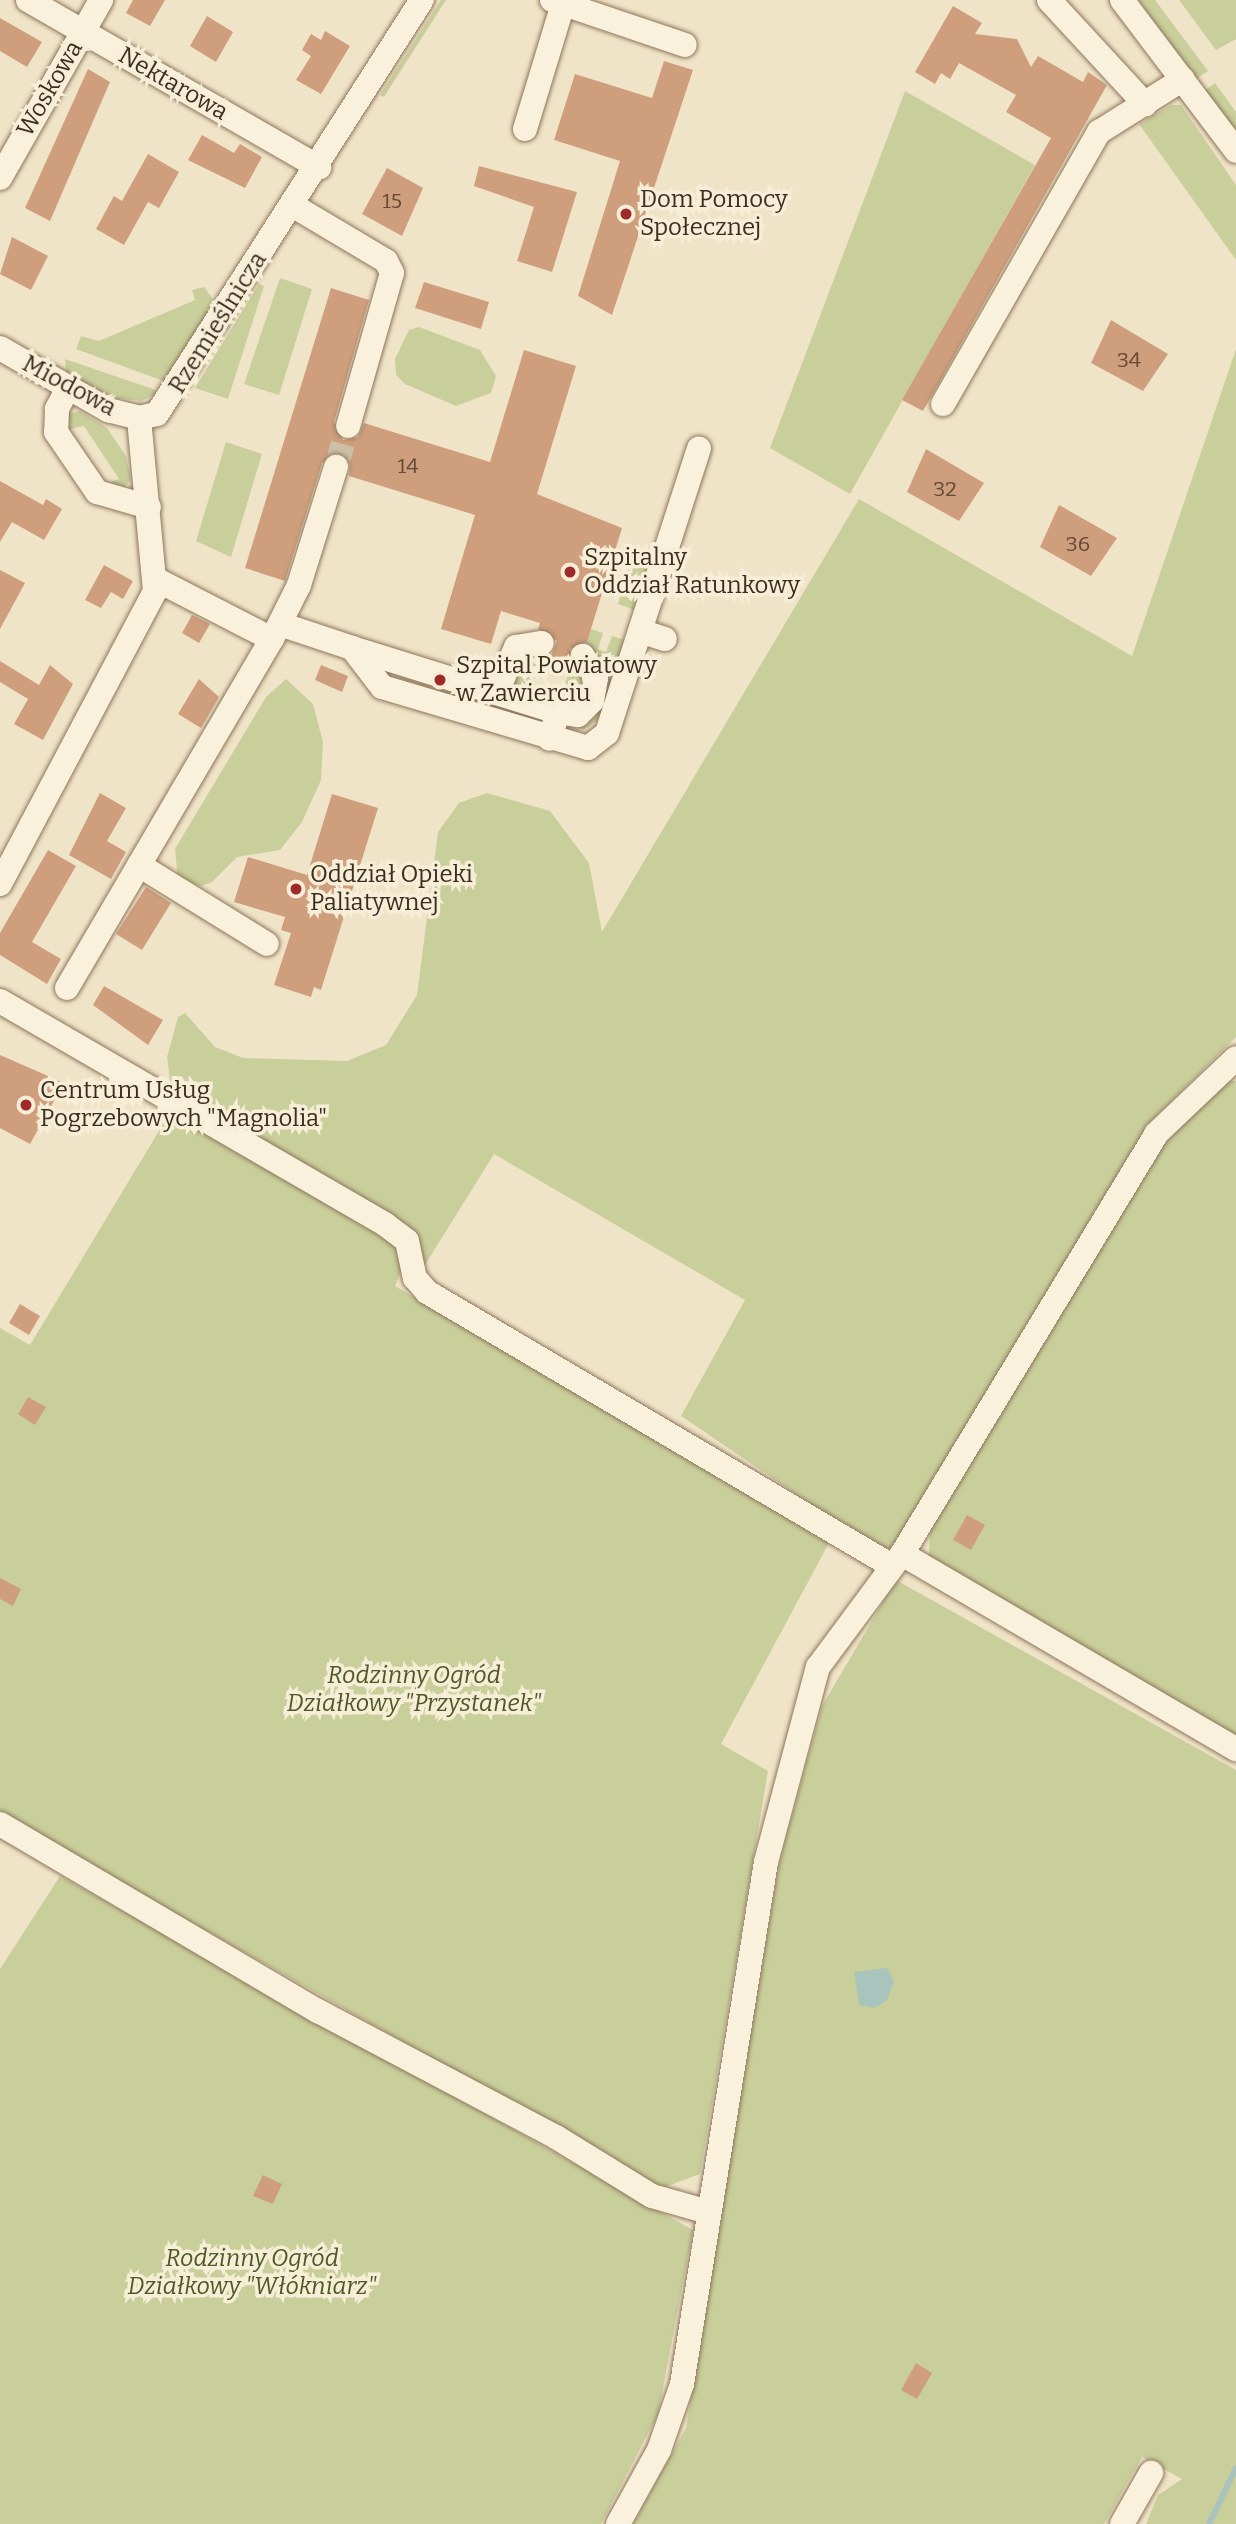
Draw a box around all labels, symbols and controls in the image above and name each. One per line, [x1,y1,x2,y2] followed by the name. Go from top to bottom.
[11,36,89,142] street label: Woskowa
[113,41,233,127] street label: Nektarowa
[640,186,788,242] place label: Dom Pomocy Społecznej
[382,188,402,214] house number: 15
[618,206,634,222] marker: Dom Pomocy Społecznej
[163,247,273,399] street label: Rzemieślnicza
[1117,347,1141,373] house number: 34
[17,349,121,423] street label: Miodowa
[398,453,418,479] house number: 14
[933,476,957,502] house number: 32
[1066,531,1090,557] house number: 36
[584,544,800,600] place label: Szpitalny Oddział Ratunkowy
[562,564,578,580] marker: Szpitalny Oddział Ratunkowy
[456,652,657,708] place label: Szpital Powiatowy w Zawierciu
[430,670,450,690] marker: Szpital Powiatowy w Zawierciu
[310,861,473,917] place label: Oddział Opieki Paliatywnej
[288,881,304,897] marker: Oddział Opieki Paliatywnej
[40,1077,327,1133] place label: Centrum Usług Pogrzebowych "Magnolia"
[18,1097,34,1113] marker: Centrum Usług Pogrzebowych "Magnolia"
[287,1662,541,1718] park label: Rodzinny Ogród Działkowy "Przystanek"
[128,2245,376,2301] park label: Rodzinny Ogród Działkowy "Włókniarz"

